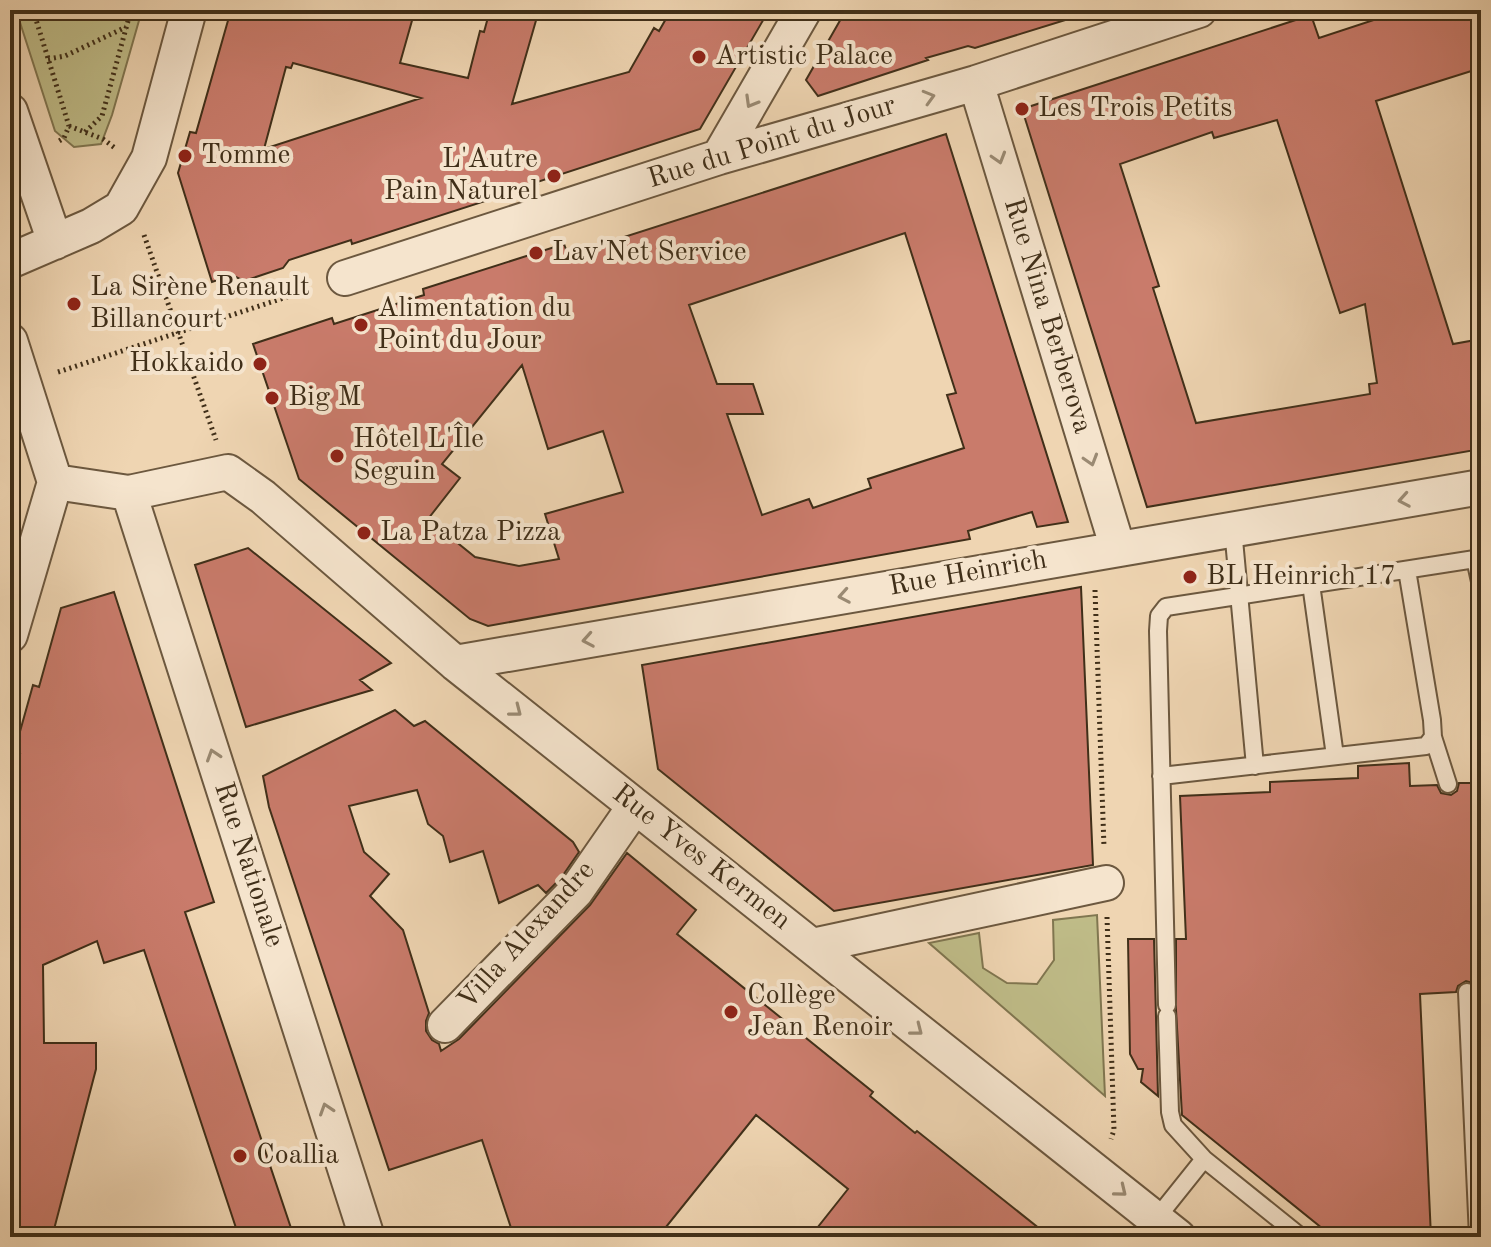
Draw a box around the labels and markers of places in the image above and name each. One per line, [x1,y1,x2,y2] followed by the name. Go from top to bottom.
[715,43,893,71] place label: Artistic Palace
[690,48,708,66] marker: Artistic Palace
[1038,95,1232,123] place label: Les Trois Petits
[1013,100,1031,118] marker: Les Trois Petits
[201,142,290,170] place label: Tomme
[384,146,538,206] place label: L'Autre Pain Naturel
[176,147,194,165] marker: Tomme
[545,167,563,185] marker: L'Autre Pain Naturel
[552,239,747,267] place label: Lav'Net Service
[527,244,545,262] marker: Lav'Net Service
[90,274,310,334] place label: La Sirène Renault Billancourt
[65,295,83,313] marker: La Sirène Renault Billancourt
[377,295,571,355] place label: Alimentation du Point du Jour
[352,316,370,334] marker: Alimentation du Point du Jour
[129,350,244,378] place label: Hokkaido
[251,355,269,373] marker: Hokkaido
[288,384,361,412] place label: Big M
[263,389,281,407] marker: Big M
[353,421,484,486] place label: Hôtel L'Île Seguin
[328,447,346,465] marker: Hôtel L'Île Seguin
[380,519,561,547] place label: La Patza Pizza
[355,524,373,542] marker: La Patza Pizza
[1206,563,1396,591] place label: BL Heinrich 17
[1181,568,1199,586] marker: BL Heinrich 17
[747,982,893,1042] place label: Collège Jean Renoir
[722,1003,740,1021] marker: Collège Jean Renoir
[256,1142,339,1170] place label: Coallia
[231,1147,249,1165] marker: Coallia

